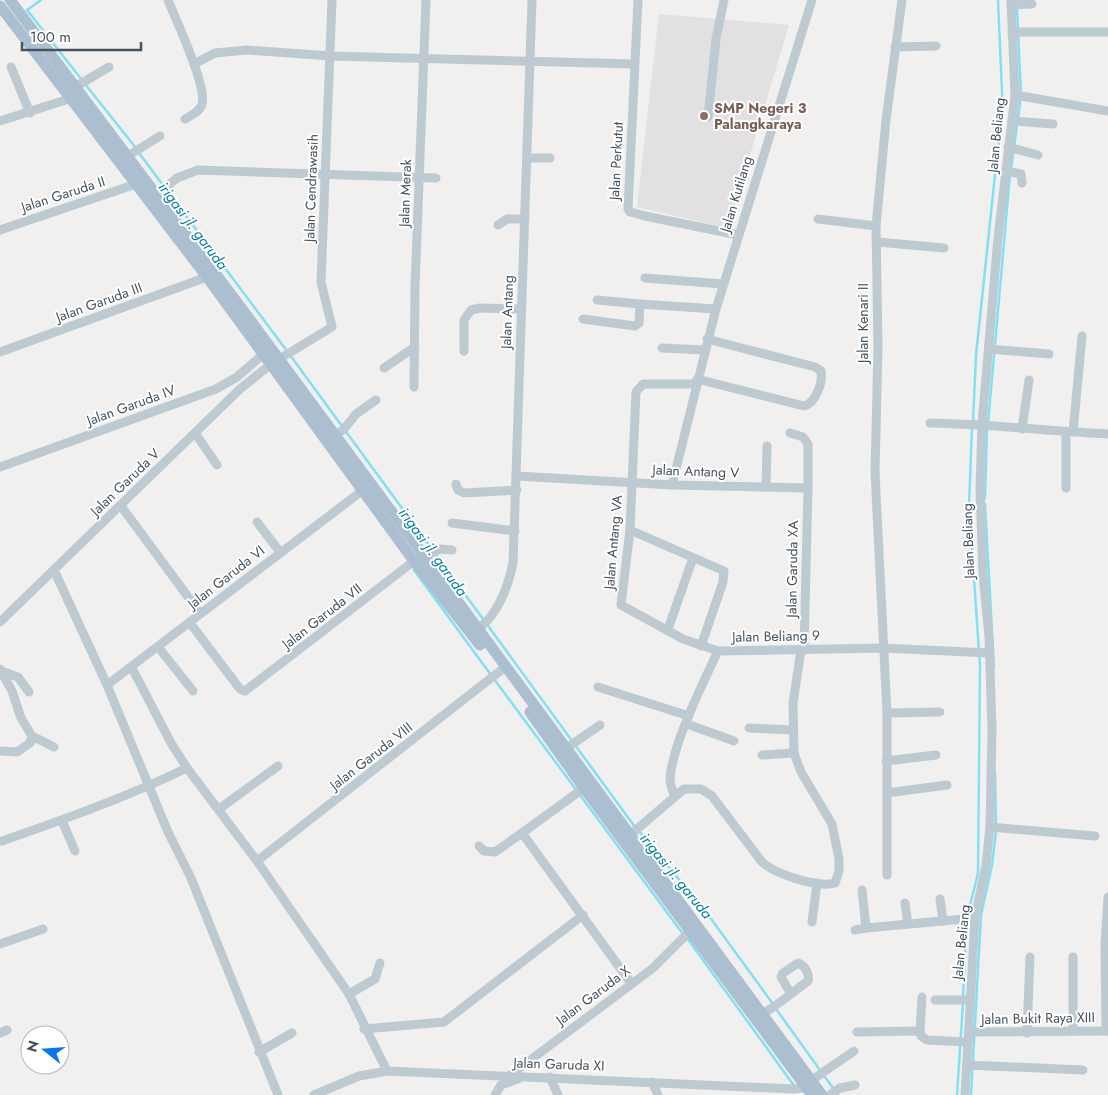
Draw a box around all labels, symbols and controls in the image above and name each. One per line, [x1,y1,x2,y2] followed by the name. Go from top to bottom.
[22,20,141,52] scale bar
[30,26,71,48] text: 100 m
[982,96,1010,176] street label: Jalan Beliang
[714,98,807,134] place label: SMP Negeri 3 Palangkaraya
[698,110,710,122] marker: SMP Negeri 3 Palangkaraya
[604,121,628,203] street label: Jalan Perkutut
[299,134,323,244] street label: Jalan Cendrawasih
[714,153,757,236] street label: Jalan Kutilang
[394,158,416,229] street label: Jalan Merak
[17,171,108,218] street label: Jalan Garuda II
[153,177,234,275] water label: irigasi jl. garuda
[496,275,518,351] street label: Jalan Antang
[51,277,145,328] street label: Jalan Garuda III
[853,283,873,365] street label: Jalan Kenari II
[82,379,179,431] street label: Jalan Garuda IV
[84,443,165,522] street label: Jalan Garuda V
[650,459,741,483] street label: Jalan Antang V
[599,493,627,592] street label: Jalan Antang VA
[393,503,473,601] water label: irigasi jl. garuda
[957,503,979,581] street label: Jalan Beliang
[781,519,803,620] street label: Jalan Garuda XA
[182,541,269,615] street label: Jalan Garuda VI
[276,578,366,655] street label: Jalan Garuda VII
[730,625,820,647] street label: Jalan Beliang 9
[324,717,416,796] street label: Jalan Garuda VIII
[634,828,718,924] water label: irigasi jl. garuda
[947,903,975,983] street label: Jalan Beliang
[550,960,634,1031] street label: Jalan Garuda X
[979,1007,1095,1029] street label: Jalan Bukit Raya XIII
[20,1025,70,1075] north arrow
[21,1038,44,1054] text: N
[511,1052,605,1076] street label: Jalan Garuda XI

